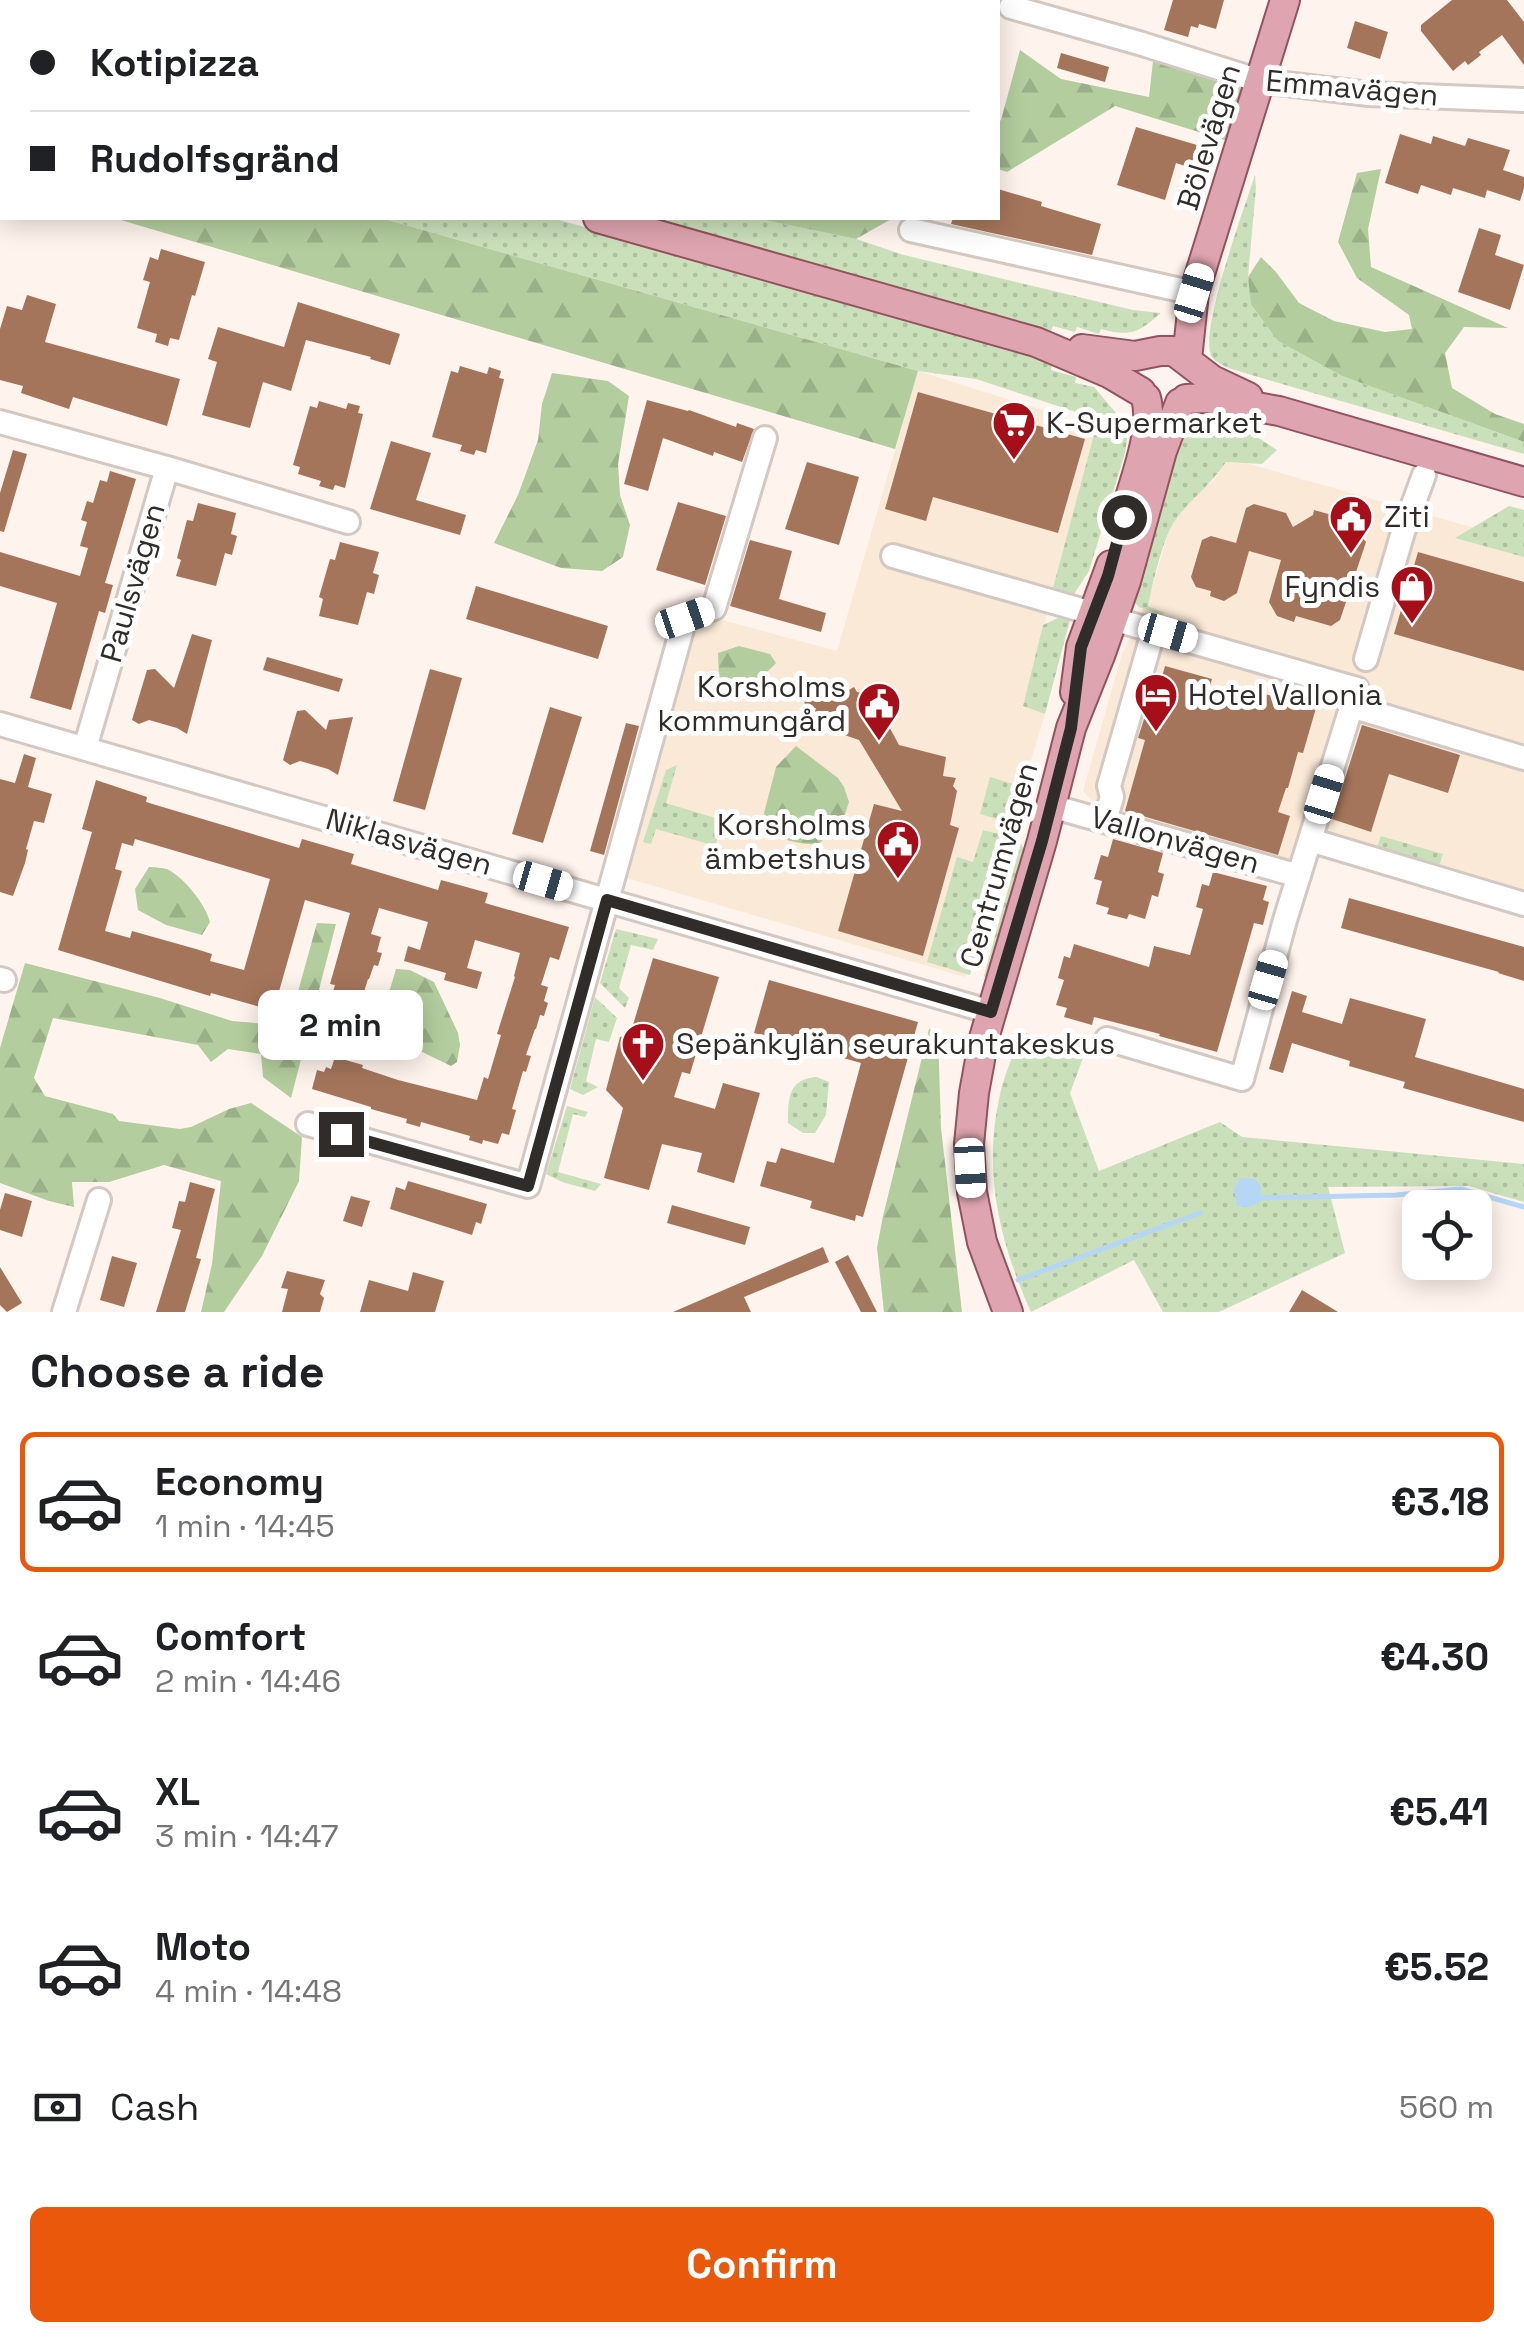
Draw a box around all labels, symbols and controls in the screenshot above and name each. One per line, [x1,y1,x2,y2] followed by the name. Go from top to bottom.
[90,39,259,87] text: Kotipizza
[1168,59,1249,215] street label: Bölevägen
[1264,61,1440,114] street label: Emmavägen
[90,135,340,183] text: Rudolfsgränd
[1171,260,1217,326] car
[991,400,1037,461] supermarket icon: K-Supermarket
[1046,403,1262,442] place label: K-Supermarket
[1328,494,1374,555] public building icon: Ziti
[1102,495,1147,540] route start
[1384,497,1430,536] place label: Ziti
[91,499,174,667] street label: Paulsvägen
[1389,564,1435,625] shop icon: Fyndis
[1285,567,1380,606] place label: Fyndis
[652,594,718,642] car
[1135,610,1201,656] car
[657,667,846,740] place label: Korsholms kommungård
[1133,672,1179,733] hotel icon: Hotel Vallonia
[1188,675,1382,714] place label: Hotel Vallonia
[856,681,902,742] public building icon: Korsholms kommungård
[951,758,1046,972] street label: Centrumvägen
[1301,761,1347,827] car
[1086,797,1264,882] street label: Vallonvägen
[322,799,497,884] street label: Niklasvägen
[705,805,866,878] place label: Korsholms ämbetshus
[875,819,921,880] public building icon: Korsholms ämbetshus
[510,858,576,904] car
[1245,947,1291,1013] car
[258,989,424,1059] callout: 2 min
[299,1005,382,1045] text: 2 min
[620,1021,666,1082] church icon: Sepänkylän seurakuntakeskus
[676,1024,1115,1063] place label: Sepänkylän seurakuntakeskus
[319,1112,364,1157] route end
[953,1137,987,1199] car
[1402,1190,1492,1280] map controls
[1402,1190,1492,1280] button: locate
[30,1343,325,1400] text: Choose a ride
[35,1457,125,1547] icon: car
[155,1458,324,1506] text: Economy
[1391,1478,1489,1526] text: €3.18
[155,1506,335,1546] text: 1 min · 14:45
[35,1612,125,1702] icon: car
[155,1613,306,1661] text: Comfort
[1380,1633,1489,1681] text: €4.30
[155,1661,341,1701] text: 2 min · 14:46
[35,1767,125,1857] icon: car
[155,1768,200,1816] text: XL
[1389,1788,1489,1836] text: €5.41
[155,1816,338,1856] text: 3 min · 14:47
[35,1922,125,2012] icon: car
[155,1923,251,1971] text: Moto
[1384,1943,1489,1991] text: €5.52
[155,1971,342,2011] text: 4 min · 14:48
[30,2080,85,2135] icon: cash
[110,2083,199,2131] text: Cash
[1399,2087,1494,2127] text: 560 m
[30,2207,1494,2322] button: Confirm

